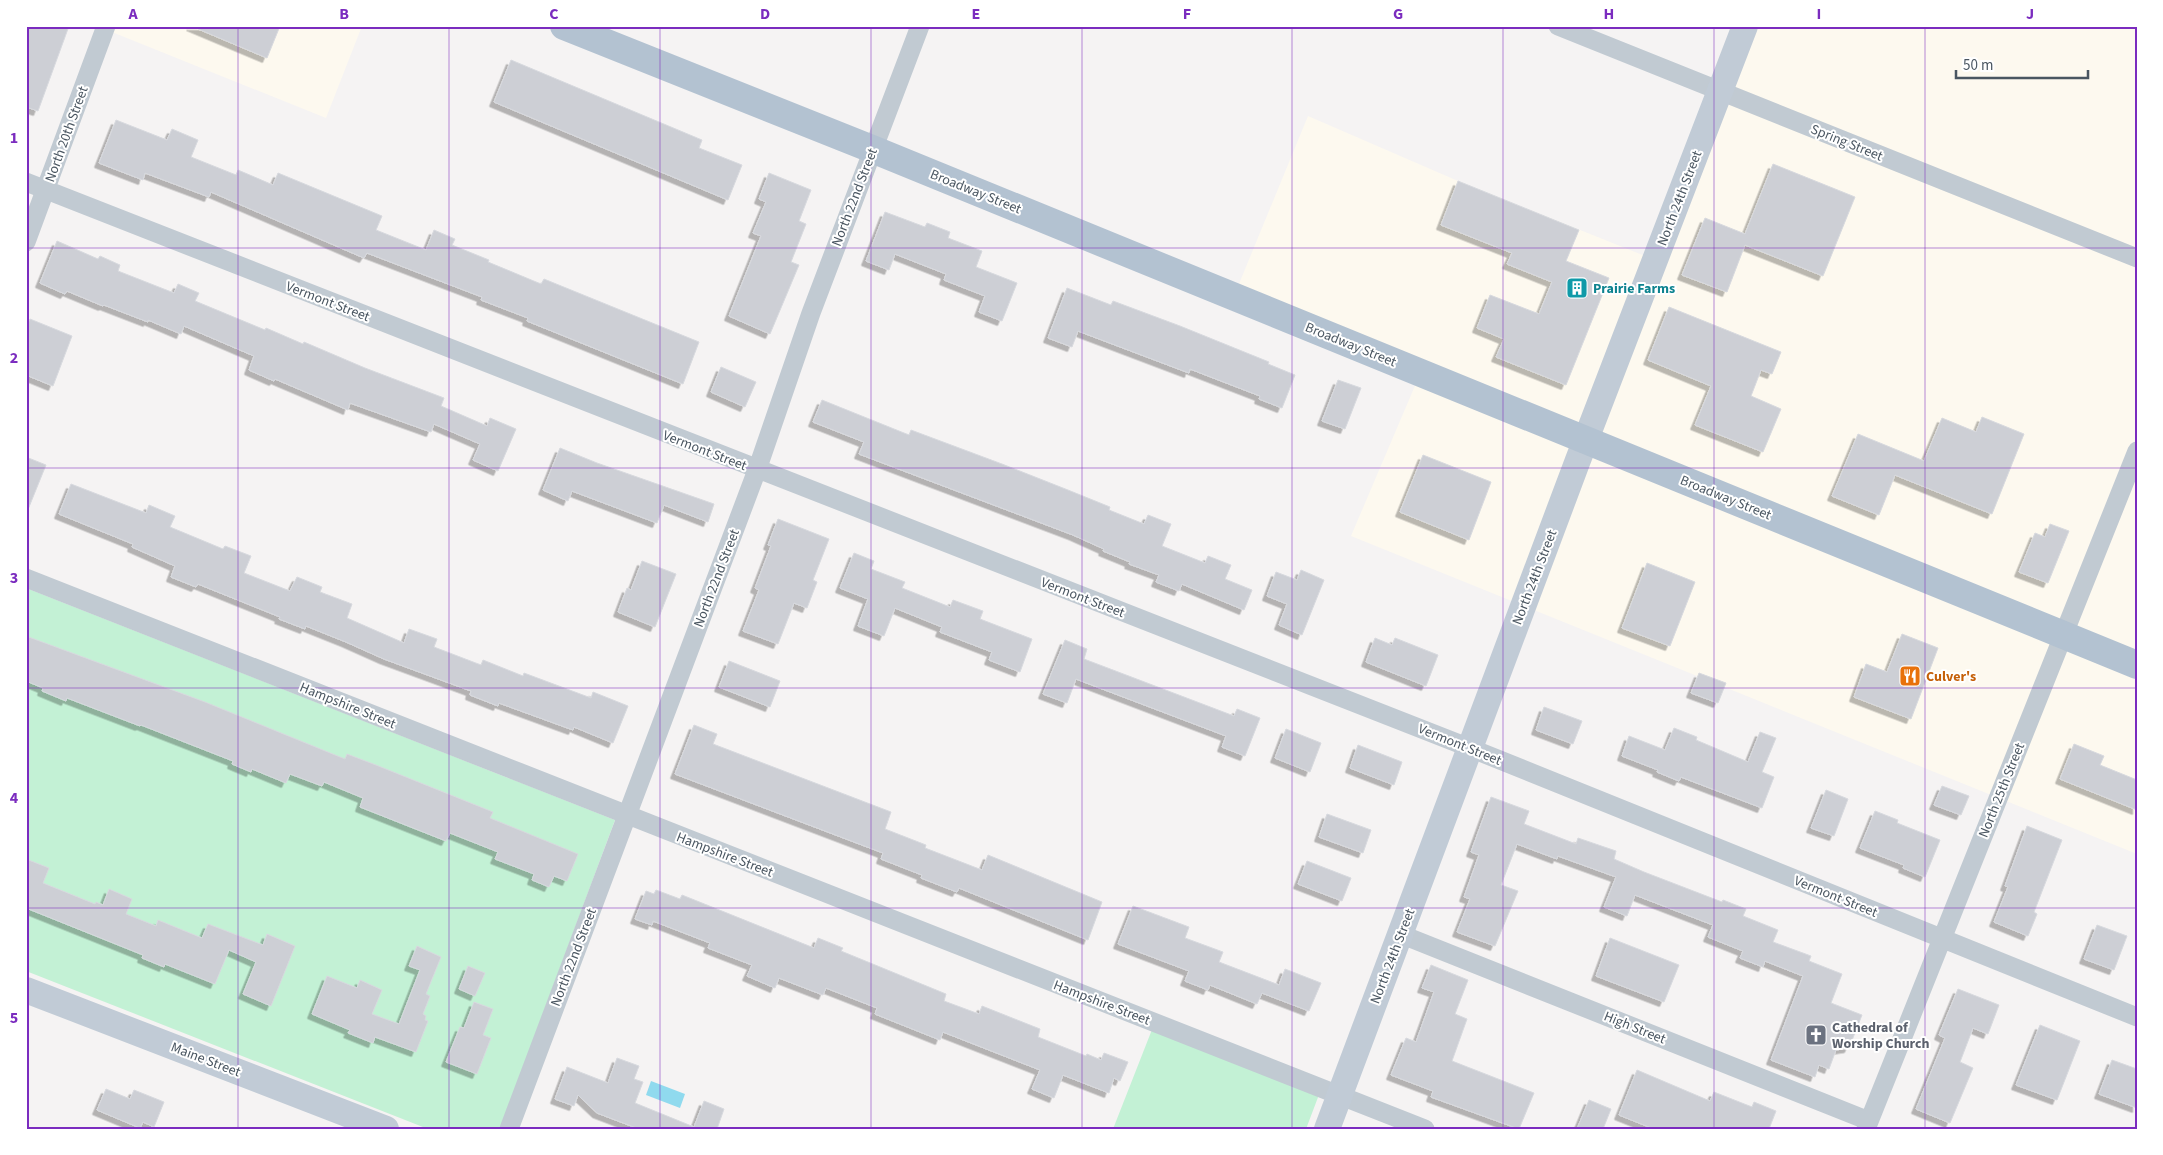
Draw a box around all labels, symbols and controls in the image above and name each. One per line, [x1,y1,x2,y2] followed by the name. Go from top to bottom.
[127,3,138,25] text: A
[339,3,349,25] text: B
[549,3,559,25] text: C
[760,3,770,25] text: D
[972,3,980,25] text: E
[1183,3,1191,25] text: F
[1393,3,1403,25] text: G
[1604,3,1614,25] text: H
[1817,3,1821,25] text: I
[2026,3,2034,25] text: J
[1956,48,2088,80] scale bar
[1963,55,1993,76] text: 50 m
[40,83,94,185] street label: North 20th Street
[1808,119,1886,167] street label: Spring Street
[10,127,18,149] text: 1
[827,145,883,249] street label: North 22nd Street
[1653,147,1707,249] street label: North 24th Street
[927,165,1024,219] street label: Broadway Street
[1565,276,1589,300] building icon: Prairie Farms
[283,277,373,327] street label: Vermont Street
[1593,279,1675,299] place label: Prairie Farms
[1302,318,1399,372] street label: Broadway Street
[10,347,18,369] text: 2
[660,426,750,476] street label: Vermont Street
[1677,471,1774,525] street label: Broadway Street
[689,526,745,630] street label: North 22nd Street
[1508,526,1562,628] street label: North 24th Street
[10,567,18,589] text: 3
[1038,573,1128,623] street label: Vermont Street
[1898,664,1922,688] restaurant icon: Culver's
[1926,667,1976,687] place label: Culver's
[297,678,399,734] street label: Hampshire Street
[1415,719,1505,771] street label: Vermont Street
[1974,740,2030,841] street label: North 25th Street
[10,787,19,809] text: 4
[673,827,776,883] street label: Hampshire Street
[1791,871,1881,923] street label: Vermont Street
[546,905,602,1009] street label: North 22nd Street
[1366,905,1420,1007] street label: North 24th Street
[1050,975,1153,1031] street label: Hampshire Street
[1601,1006,1669,1049] street label: High Street
[10,1007,18,1029] text: 5
[1832,1018,1930,1054] place label: Cathedral of Worship Church
[1804,1023,1828,1047] church icon: Cathedral of Worship Church
[168,1037,244,1082] street label: Maine Street

